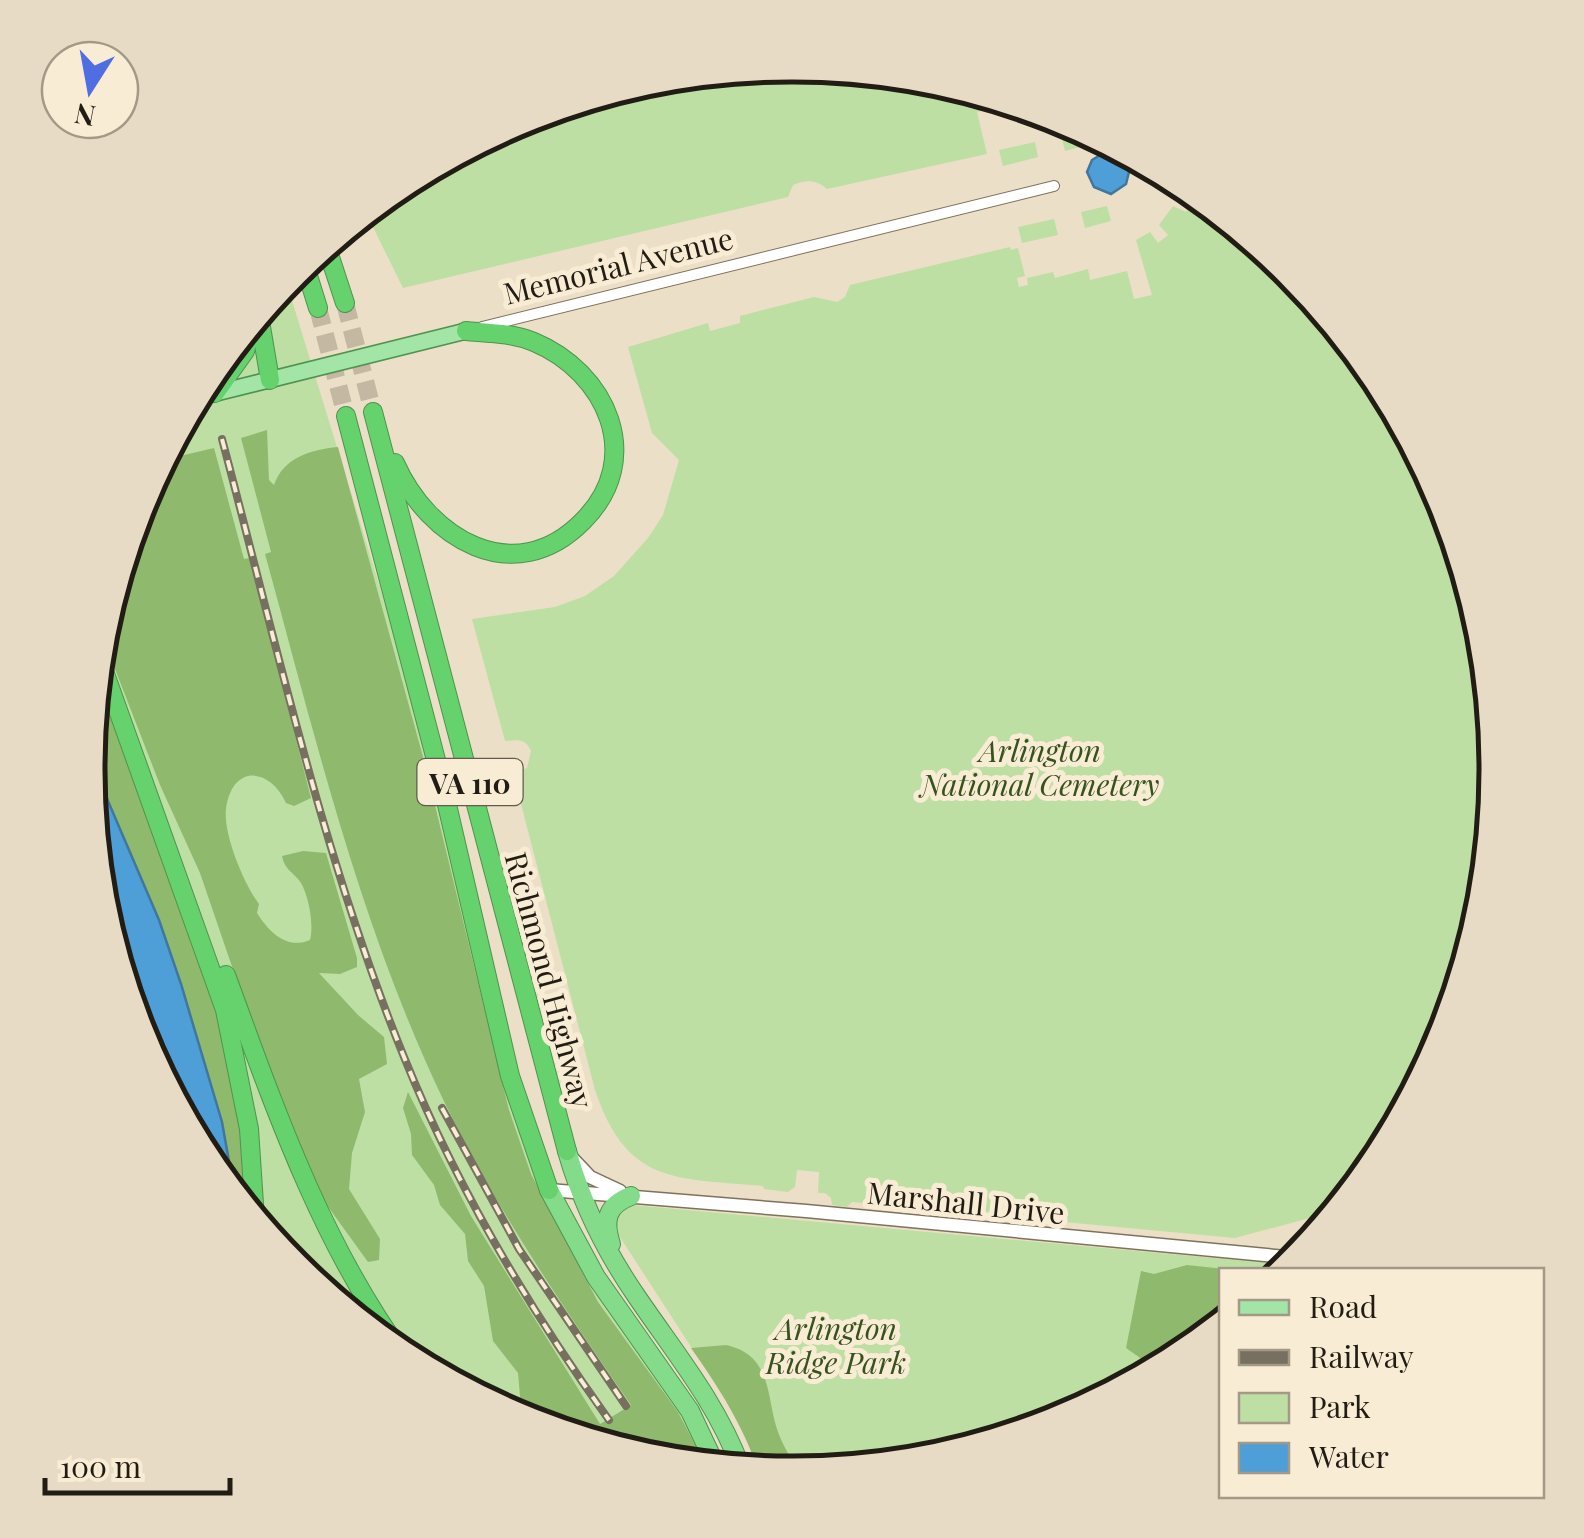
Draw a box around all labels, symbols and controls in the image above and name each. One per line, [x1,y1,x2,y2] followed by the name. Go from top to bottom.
[40,40,140,140] north arrow
[71,96,98,136] text: N
[499,217,737,313] street label: Memorial Avenue
[918,730,1159,804] park label: Arlington National Cemetery
[418,759,522,805] road number: VA 110
[497,847,603,1113] street label: Richmond Highway
[865,1172,1067,1232] street label: Marshall Drive
[1219,1268,1544,1498] legend
[1309,1286,1377,1326] text: Road
[765,1308,906,1382] park label: Arlington Ridge Park
[1309,1336,1414,1376] text: Railway
[1309,1386,1371,1426] text: Park
[45,1433,230,1495] scale bar
[1308,1436,1389,1476] text: Water
[60,1446,142,1486] text: 100 m

